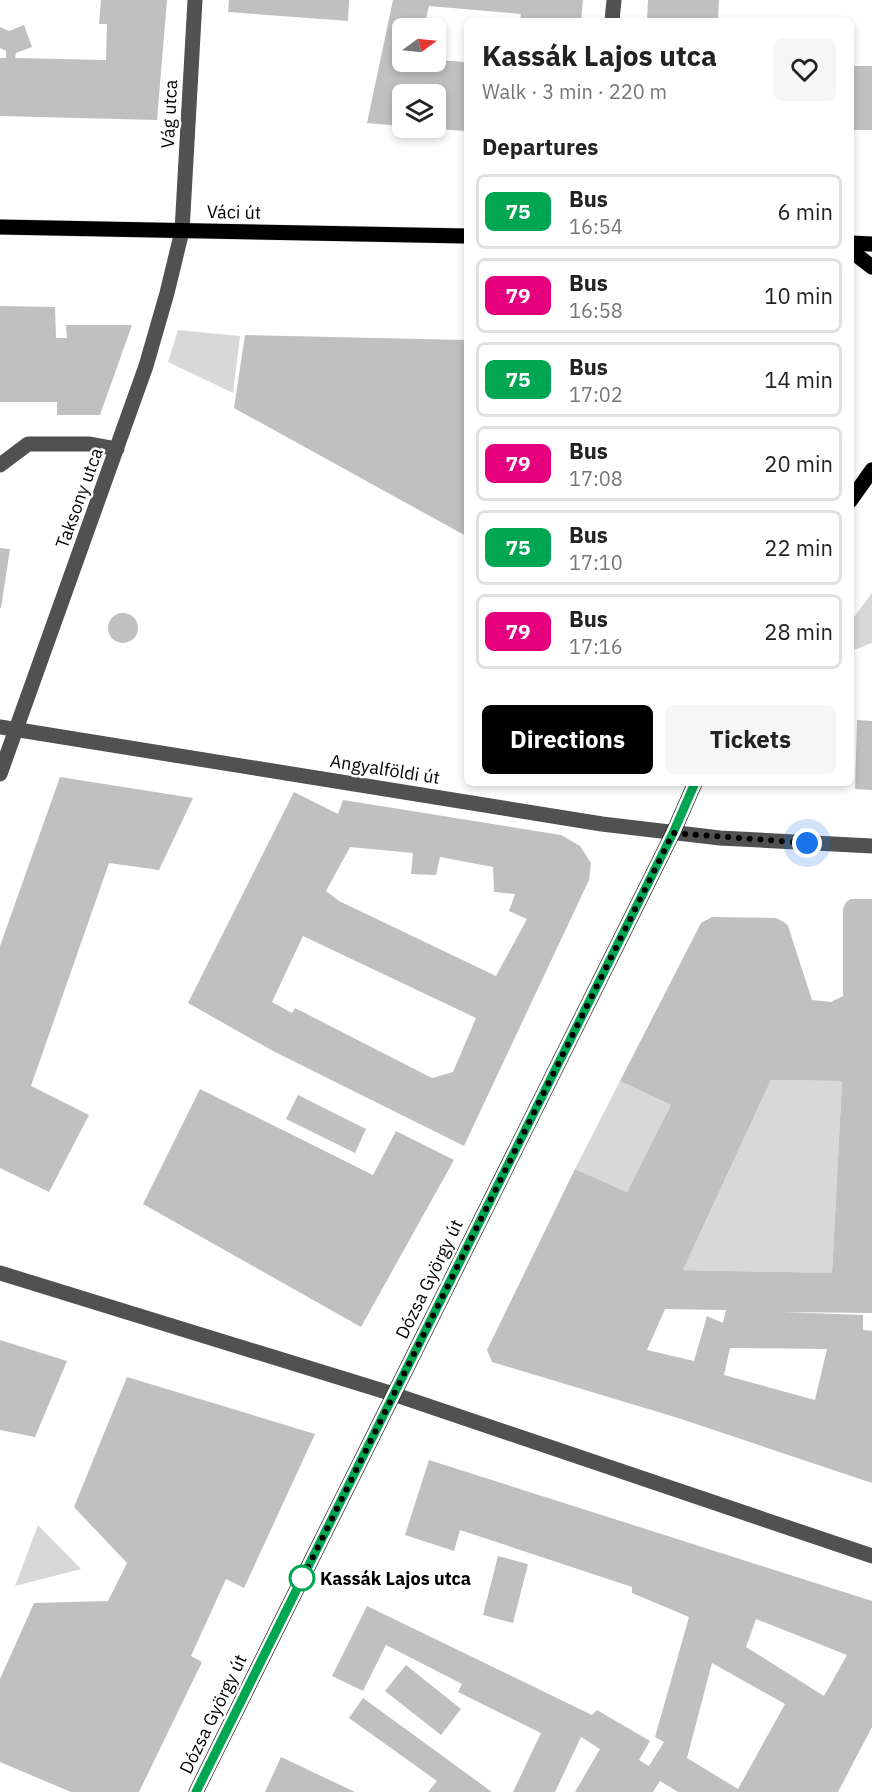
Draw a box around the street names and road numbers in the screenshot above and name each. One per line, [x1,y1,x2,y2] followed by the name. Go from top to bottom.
[156,79,182,149] street label: Vág utca
[207,200,261,224] street label: Váci út
[50,444,108,551] street label: Taksony utca
[328,749,442,789] street label: Angyalföldi út
[390,1215,468,1343] street label: Dózsa György út
[174,1650,252,1778] street label: Dózsa György út

